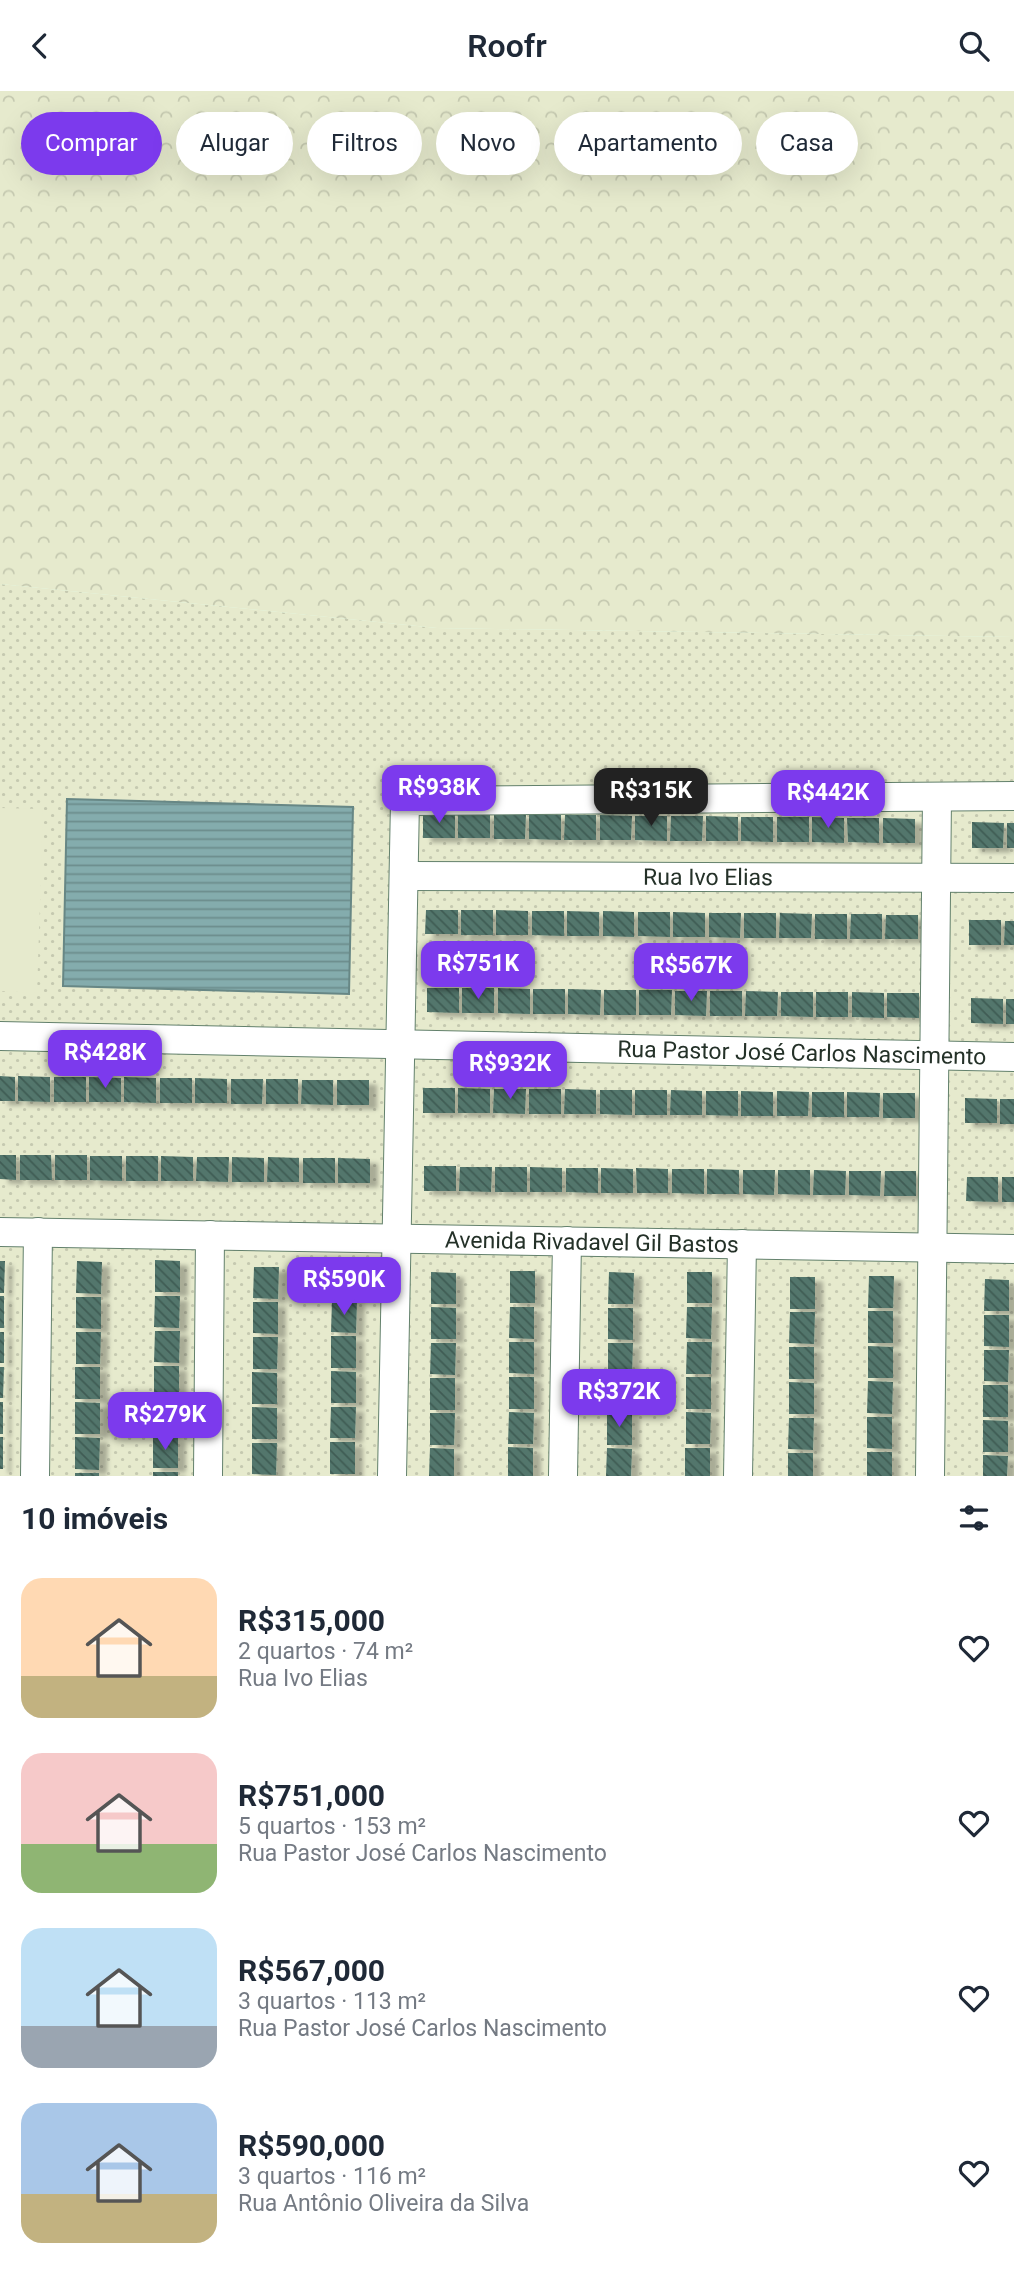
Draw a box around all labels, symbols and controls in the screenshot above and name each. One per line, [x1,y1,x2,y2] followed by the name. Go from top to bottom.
[21,27,59,65] icon: back
[467,27,547,65] text: Roofr
[955,27,993,65] icon: search
[21,112,162,175] chip: Comprar
[176,112,293,175] chip: Alugar
[307,112,422,175] chip: Filtros
[436,112,540,175] chip: Novo
[554,112,742,175] chip: Apartamento
[756,112,858,175] chip: Casa
[382,765,496,825] pin: R$938K
[594,769,708,828] pin: R$315K
[771,771,885,830] pin: R$442K
[398,774,480,801] text: R$938K
[610,777,692,804] text: R$315K
[787,779,869,806] text: R$442K
[643,863,773,891] street label: Rua Ivo Elias
[421,941,535,1001] pin: R$751K
[634,943,748,1003] pin: R$567K
[437,950,519,977] text: R$751K
[650,952,732,979] text: R$567K
[48,1031,162,1090] pin: R$428K
[617,1035,987,1070] street label: Rua Pastor José Carlos Nascimento
[64,1039,146,1066] text: R$428K
[453,1041,567,1101] pin: R$932K
[469,1050,551,1077] text: R$932K
[445,1226,739,1258] street label: Avenida Rivadavel Gil Bastos
[287,1257,401,1317] pin: R$590K
[303,1266,385,1293] text: R$590K
[562,1369,676,1429] pin: R$372K
[578,1378,660,1405] text: R$372K
[108,1393,222,1452] pin: R$279K
[124,1401,206,1428] text: R$279K
[955,1499,993,1537] icon: filters
[21,1501,168,1536] text: 10 imóveis
[238,1603,385,1638] text: R$315,000
[77,1606,161,1690] icon: home
[955,1629,993,1667] icon: heart
[238,1638,413,1665] text: 2 quartos · 74 m²
[238,1665,368,1692] text: Rua Ivo Elias
[238,1778,385,1813] text: R$751,000
[77,1781,161,1865] icon: home
[955,1804,993,1842] icon: heart
[238,1813,426,1840] text: 5 quartos · 153 m²
[238,1840,607,1867] text: Rua Pastor José Carlos Nascimento
[238,1953,385,1988] text: R$567,000
[77,1956,161,2040] icon: home
[955,1979,993,2017] icon: heart
[238,1988,426,2015] text: 3 quartos · 113 m²
[238,2015,607,2042] text: Rua Pastor José Carlos Nascimento
[238,2128,385,2163] text: R$590,000
[77,2131,161,2215] icon: home
[955,2154,993,2192] icon: heart
[238,2163,426,2190] text: 3 quartos · 116 m²
[238,2190,529,2217] text: Rua Antônio Oliveira da Silva

